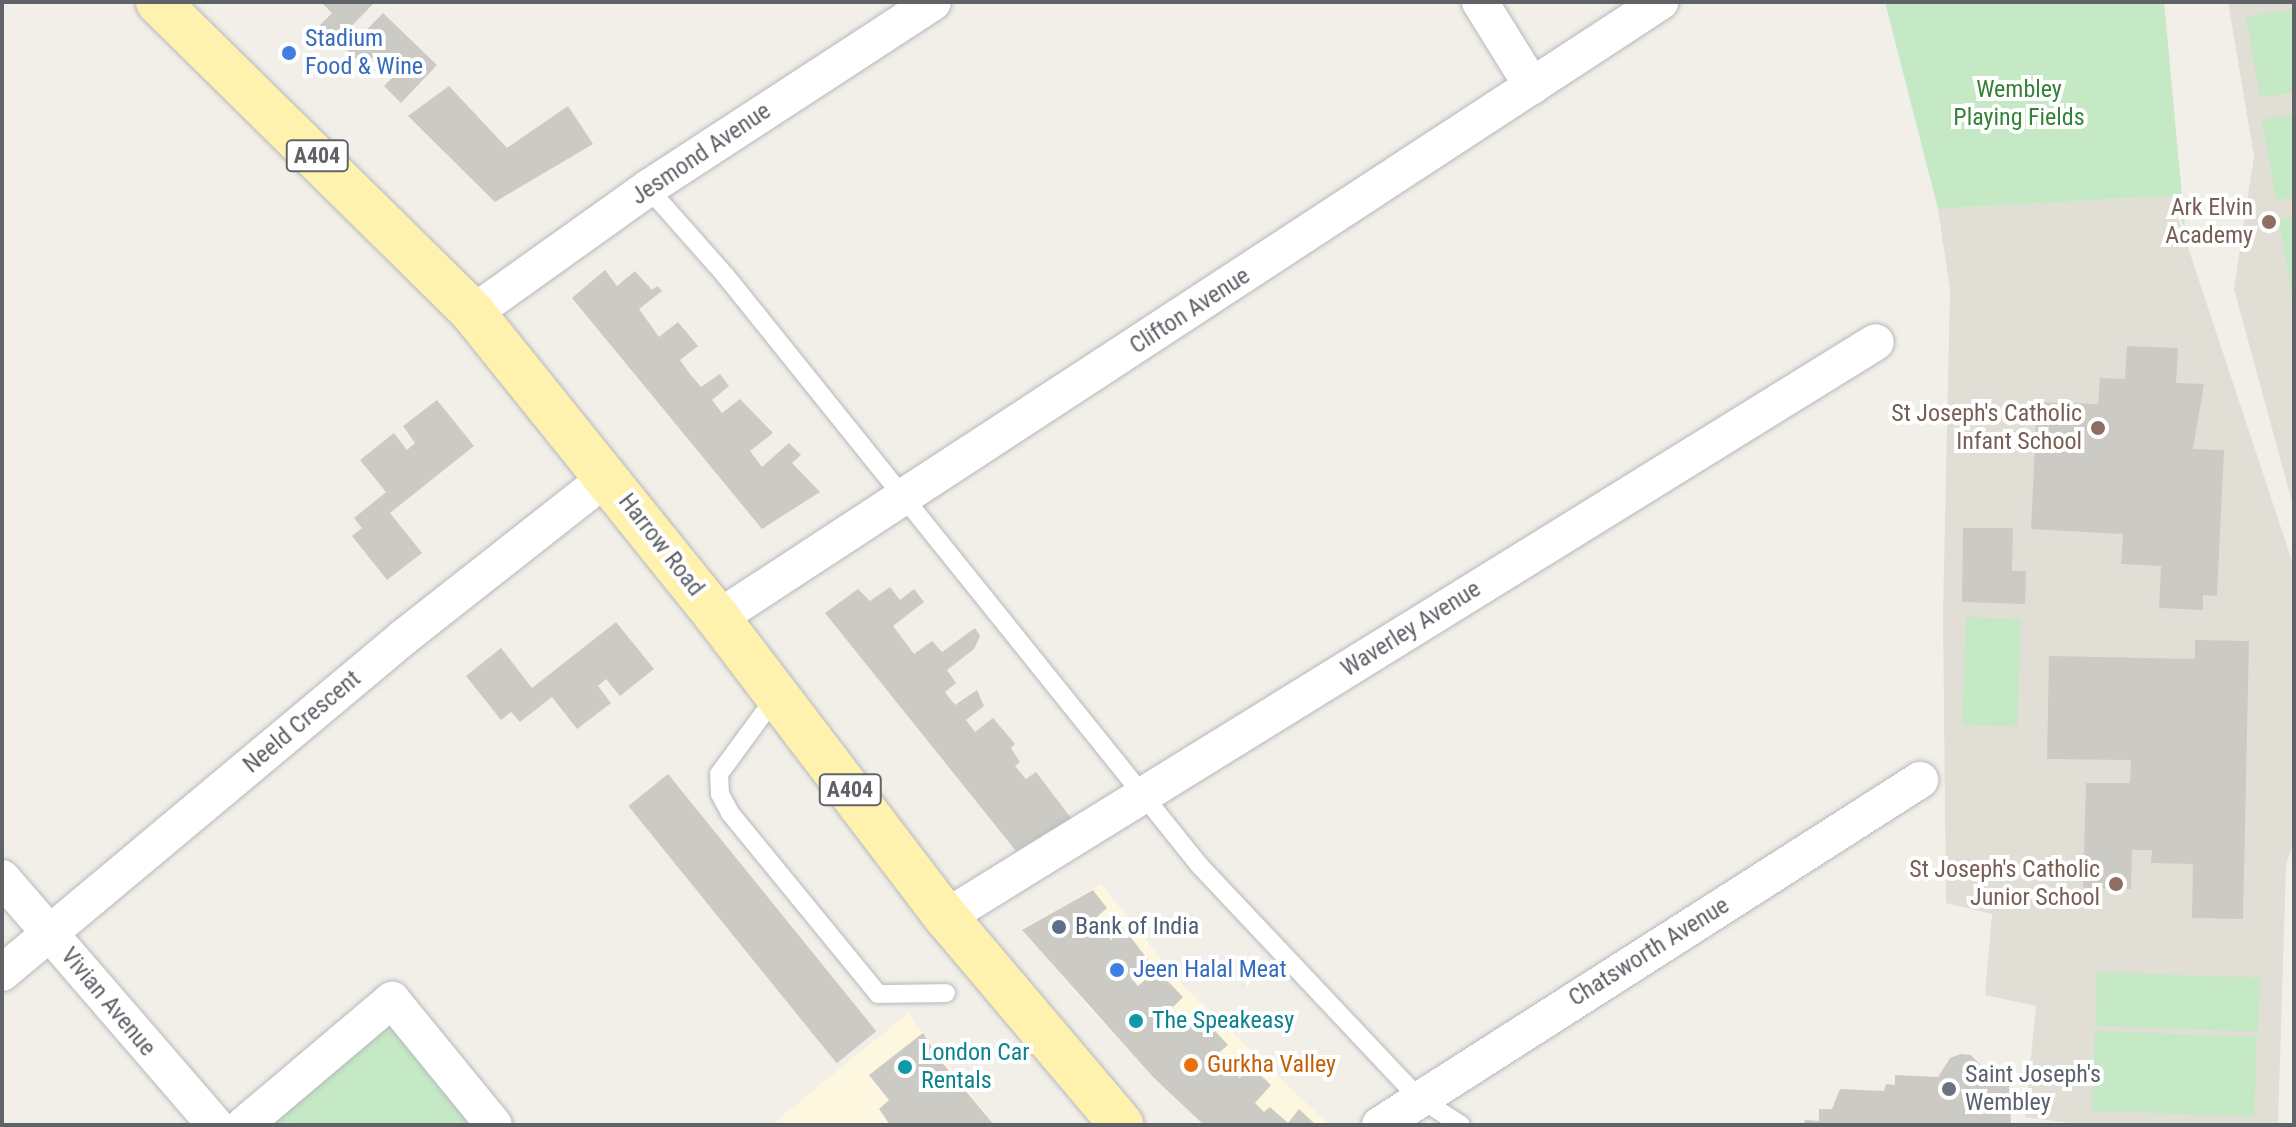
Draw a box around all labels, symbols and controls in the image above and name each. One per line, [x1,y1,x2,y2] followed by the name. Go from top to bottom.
[305,25,423,81] place label: Stadium Food & Wine
[280,44,298,62] marker: Stadium Food & Wine
[1953,76,2085,132] park label: Wembley Playing Fields
[626,97,776,211] street label: Jesmond Avenue
[285,138,349,174] road number: A404
[2165,194,2253,250] place label: Ark Elvin Academy
[2260,213,2278,231] marker: Ark Elvin Academy
[1125,262,1255,360] street label: Clifton Avenue
[1891,400,2082,456] place label: St Joseph's Catholic Infant School
[2089,419,2107,437] marker: St Joseph's Catholic Infant School
[612,488,710,602] street label: Harrow Road
[1336,575,1486,683] street label: Waverley Avenue
[237,665,367,779] street label: Neeld Crescent
[818,772,882,808] road number: A404
[1909,856,2100,912] place label: St Joseph's Catholic Junior School
[2107,875,2125,893] marker: St Joseph's Catholic Junior School
[1564,891,1734,1013] street label: Chatsworth Avenue
[1075,913,1199,941] place label: Bank of India
[1050,918,1068,936] marker: Bank of India
[54,942,162,1062] street label: Vivian Avenue
[1133,956,1287,984] place label: Jeen Halal Meat
[1108,961,1126,979] marker: Jeen Halal Meat
[1152,1007,1294,1035] place label: The Speakeasy
[1127,1012,1145,1030] marker: The Speakeasy
[921,1039,1030,1095] place label: London Car Rentals
[1207,1051,1336,1079] place label: Gurkha Valley
[1182,1056,1200,1074] marker: Gurkha Valley
[896,1058,914,1076] marker: London Car Rentals
[1965,1061,2101,1117] place label: Saint Joseph's Wembley
[1940,1080,1958,1098] marker: Saint Joseph's Wembley

